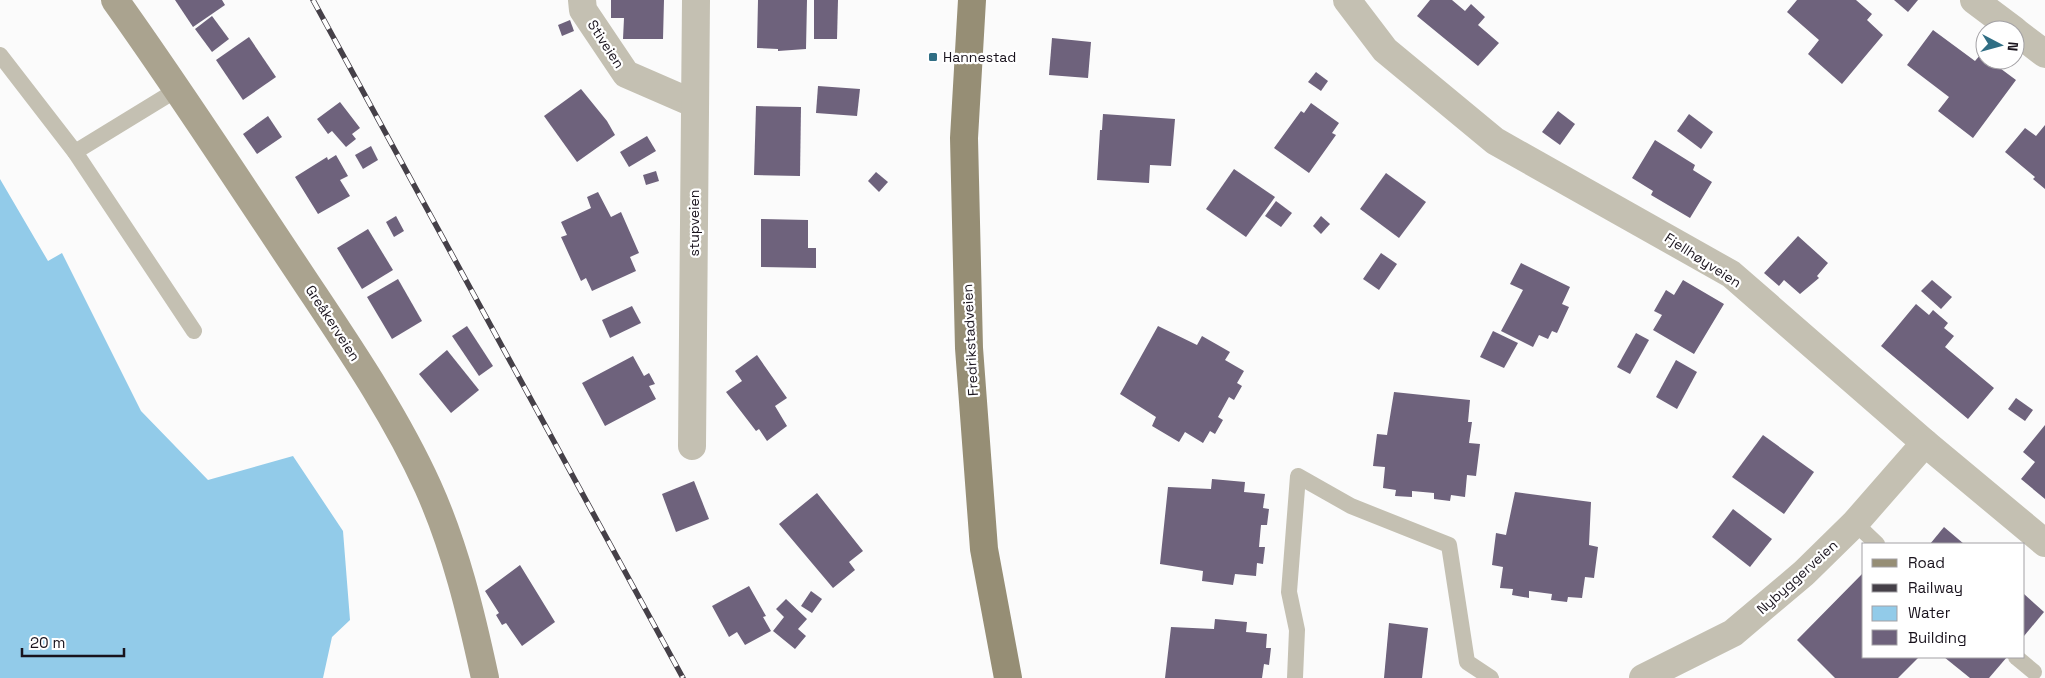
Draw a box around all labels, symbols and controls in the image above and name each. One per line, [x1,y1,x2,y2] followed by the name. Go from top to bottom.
[584,16,628,72] street label: Stiveien
[1975,20,2025,70] north arrow
[2003,41,2022,52] text: N
[943,48,1016,66] place label: Hannestad
[927,51,939,63] marker: Hannestad
[685,190,703,256] street label: stupveien
[1661,229,1745,291] street label: Fjellhøyveien
[302,282,364,364] street label: Greåkerveien
[958,283,982,397] street label: Fredrikstadveien
[1753,536,1841,618] street label: Nybyggerveien
[1862,543,2025,658] legend
[1908,553,1945,572] text: Road
[1908,578,1963,597] text: Railway
[1908,603,1951,622] text: Water
[22,626,125,658] scale bar
[1908,628,1967,647] text: Building
[30,633,65,652] text: 20 m

